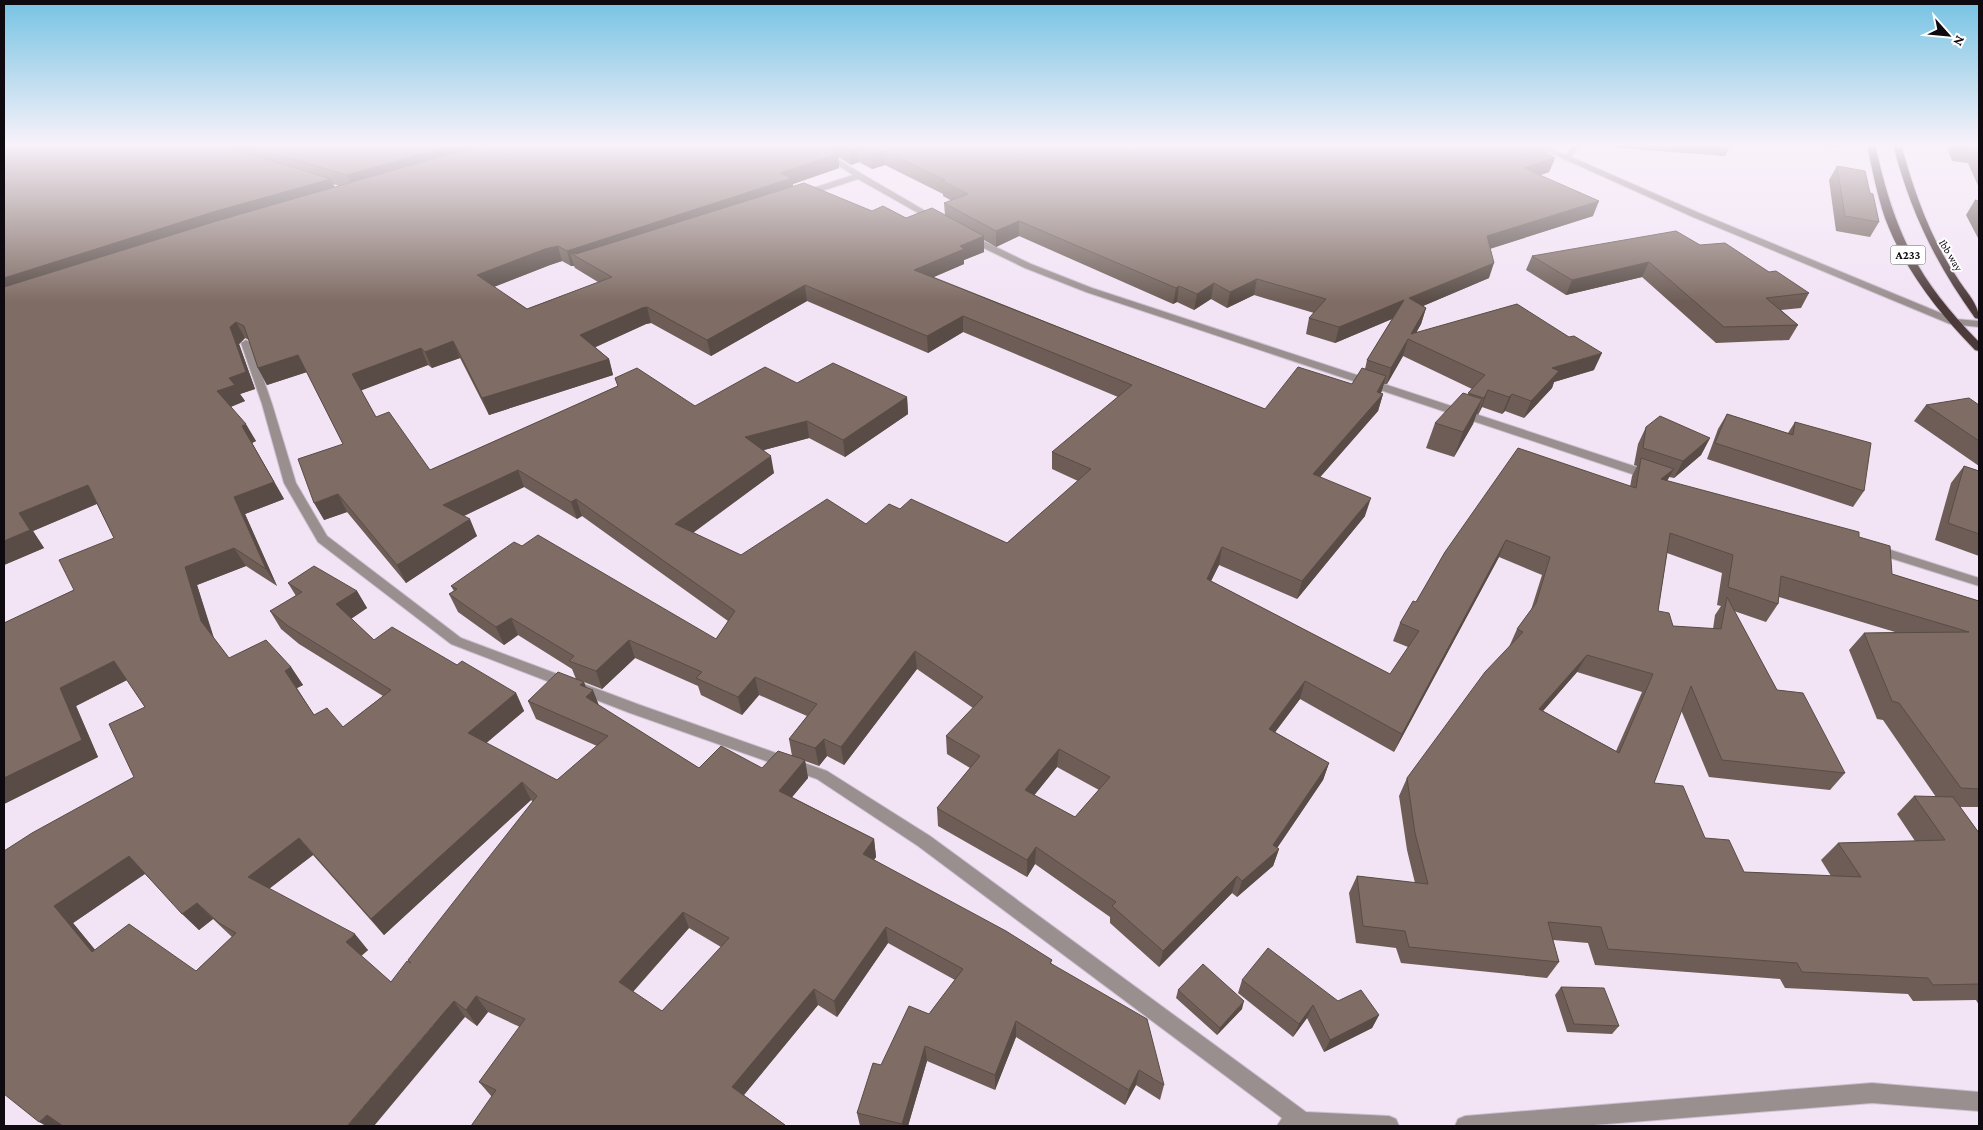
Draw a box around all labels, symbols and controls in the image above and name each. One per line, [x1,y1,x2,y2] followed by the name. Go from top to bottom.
[1923,10,1973,60] north arrow
[1950,33,1969,49] text: N
[1936,237,1966,274] street label: Ibb way
[1890,246,1926,264] road number: A233

